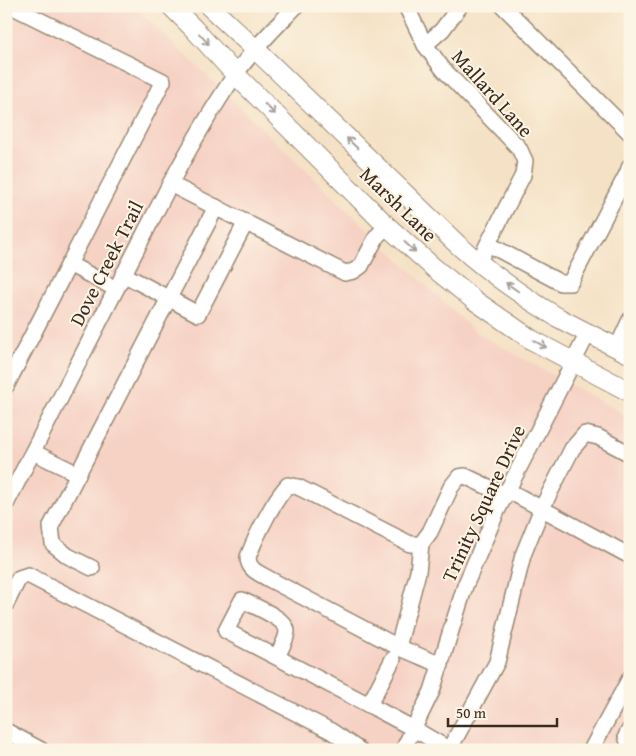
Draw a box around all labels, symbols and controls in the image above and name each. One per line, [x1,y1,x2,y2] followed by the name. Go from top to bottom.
[198,33,210,46] one-way arrow
[446,43,540,143] street label: Mallard Lane
[264,102,276,115] one-way arrow
[346,137,359,149] one-way arrow
[354,160,444,248] street label: Marsh Lane
[62,195,150,331] street label: Dove Creek Trail
[404,241,417,253] one-way arrow
[505,282,519,292] one-way arrow
[533,339,548,349] one-way arrow
[434,420,532,586] street label: Trinity Square Drive
[448,696,557,728] scale bar
[456,702,487,723] text: 50 m

